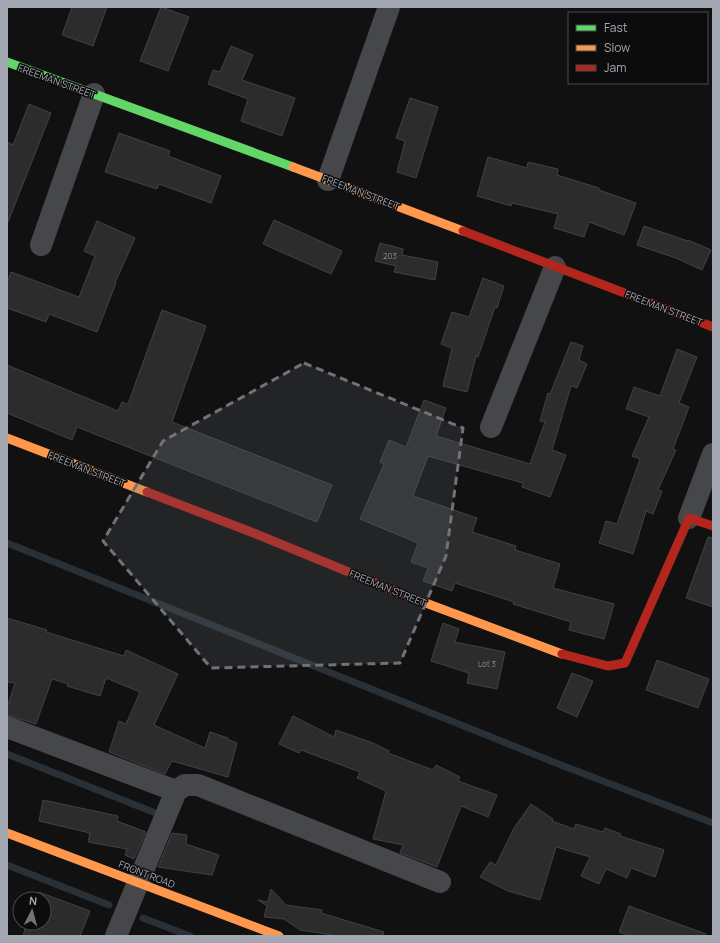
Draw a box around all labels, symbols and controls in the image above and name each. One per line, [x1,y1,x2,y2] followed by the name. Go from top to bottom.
[568,12,708,84] legend
[604,19,628,36] text: Fast
[604,39,630,56] text: Slow
[604,59,626,76] text: Jam
[16,60,98,102] street label: FREEMAN STREET
[320,171,402,213] street label: FREEMAN STREET
[383,250,397,261] house number: 203
[623,287,705,329] street label: FREEMAN STREET
[46,448,128,490] street label: FREEMAN STREET
[347,566,429,610] street label: FREEMAN STREET
[478,658,496,669] house number: Lot 3
[117,857,178,891] street label: FRONT ROAD
[12,891,52,931] north arrow
[28,893,38,908] text: N

